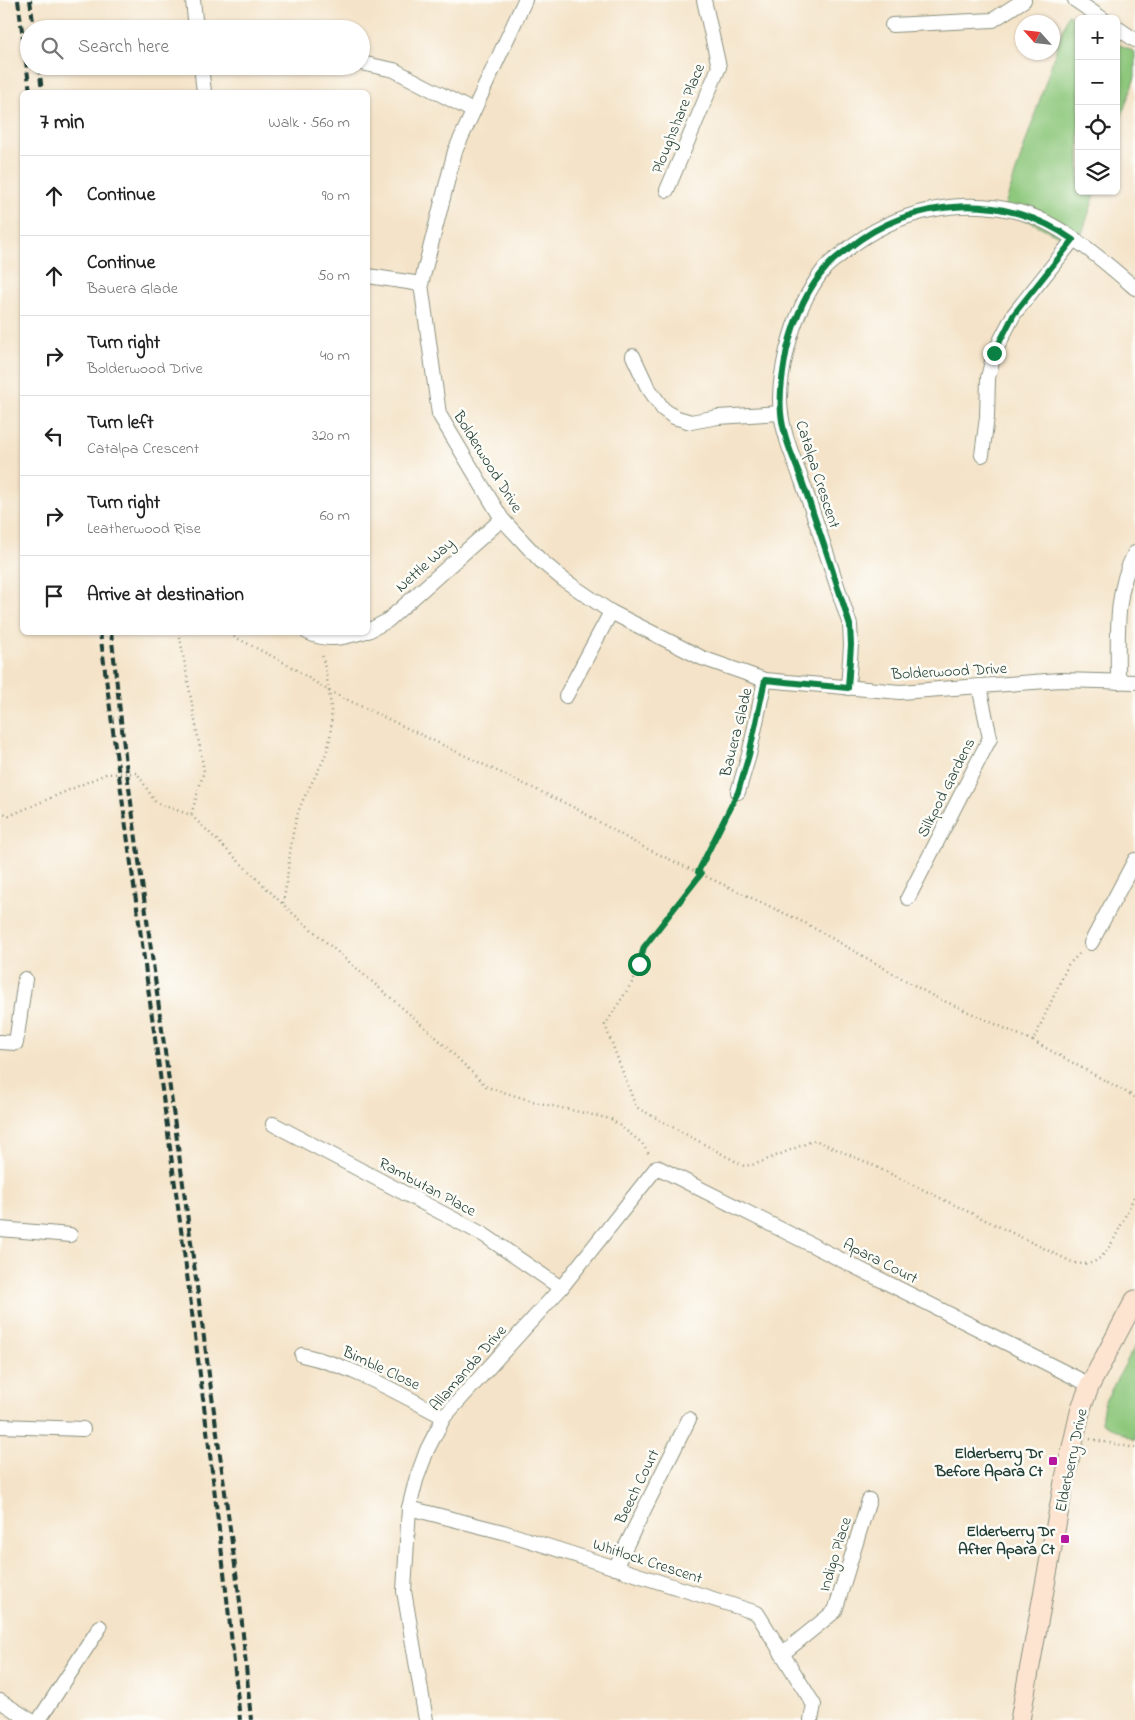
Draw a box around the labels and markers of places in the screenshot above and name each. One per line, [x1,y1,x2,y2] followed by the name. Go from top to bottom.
[934,1442,1044,1484] place label: Elderberry Dr Before Apara Ct
[1047,1455,1059,1467] marker: Elderberry Dr Before Apara Ct
[958,1520,1056,1562] place label: Elderberry Dr After Apara Ct
[1059,1533,1071,1545] marker: Elderberry Dr After Apara Ct

